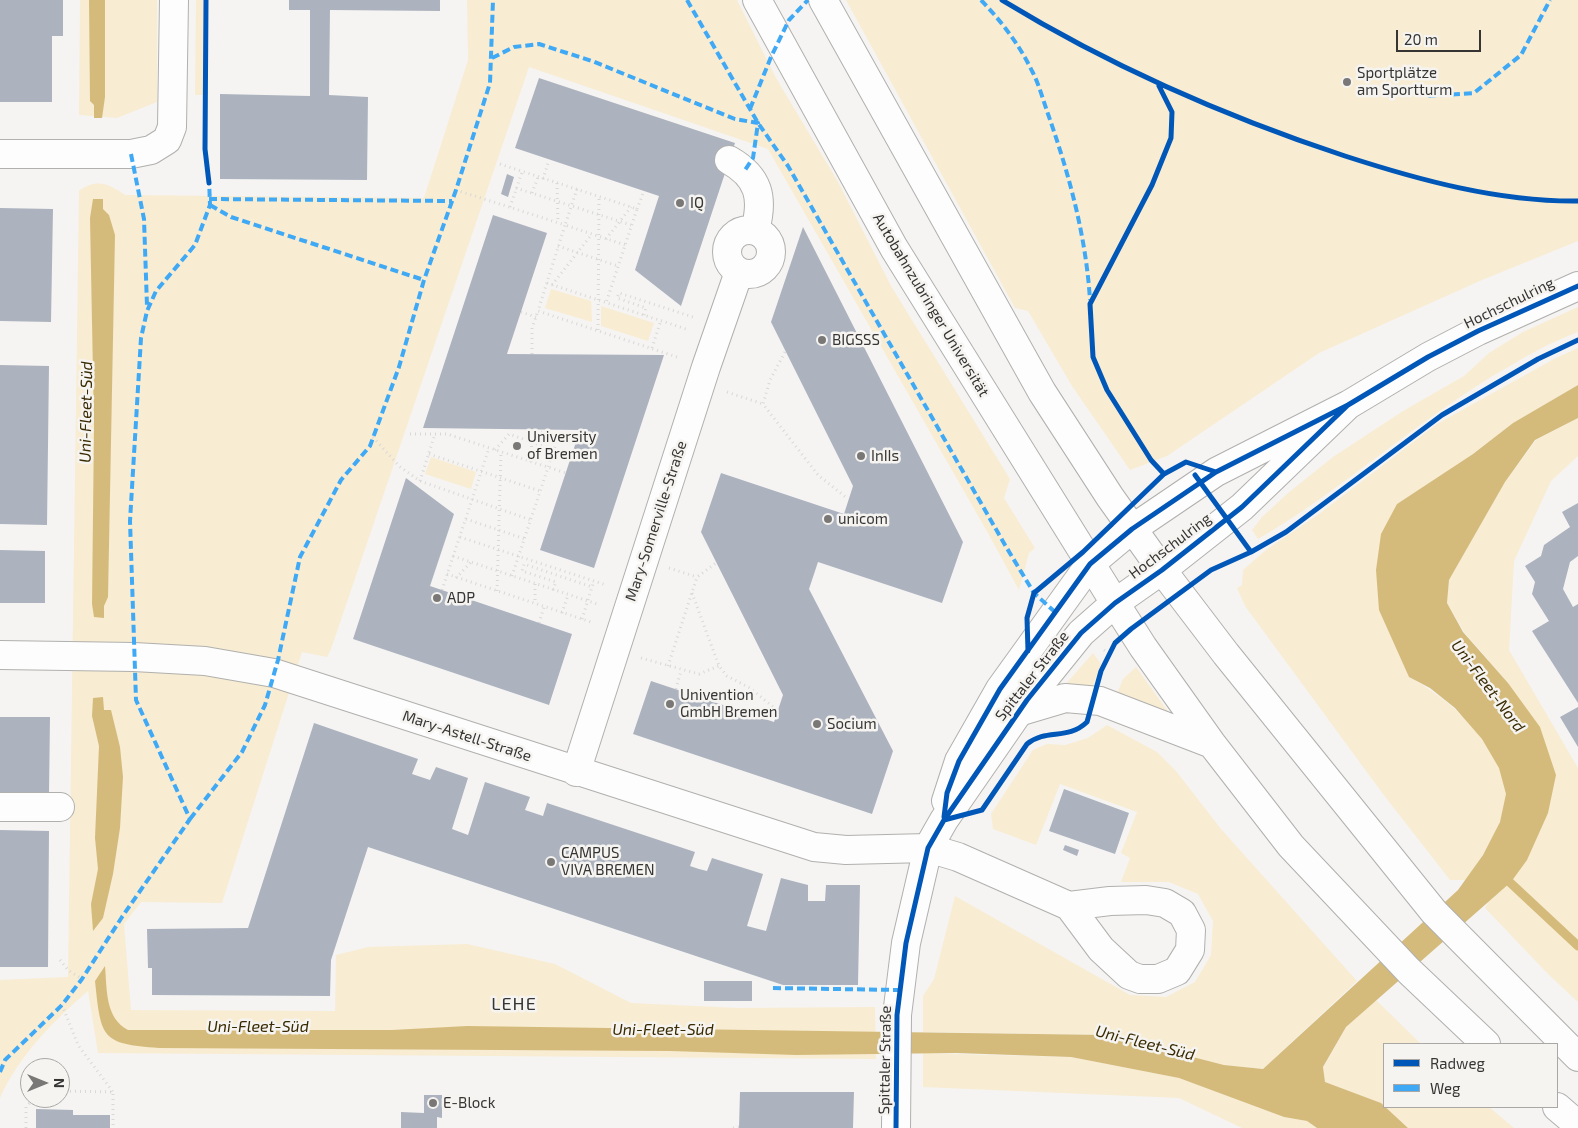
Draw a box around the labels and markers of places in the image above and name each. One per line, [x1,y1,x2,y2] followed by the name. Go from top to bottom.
[1357,64,1453,99] place label: Sportplätze am Sportturm
[1341,76,1353,88] marker: Sportplätze am Sportturm
[690,194,704,212] place label: IQ
[674,197,686,209] marker: IQ
[832,331,880,349] place label: BIGSSS
[816,334,828,346] marker: BIGSSS
[527,428,598,463] place label: University of Bremen
[511,440,523,452] marker: University of Bremen
[871,447,899,465] place label: InIIs
[855,450,867,462] marker: InIIs
[838,510,888,528] place label: unicom
[822,513,834,525] marker: unicom
[447,589,475,607] place label: ADP
[431,592,443,604] marker: ADP
[680,686,778,721] place label: Univention GmbH Bremen
[664,698,676,710] marker: Univention GmbH Bremen
[827,715,877,733] place label: Socium
[811,718,823,730] marker: Socium
[561,844,654,879] place label: CAMPUS VIVA BREMEN
[545,856,557,868] marker: CAMPUS VIVA BREMEN
[443,1094,495,1112] place label: E-Block
[427,1097,439,1109] marker: E-Block

